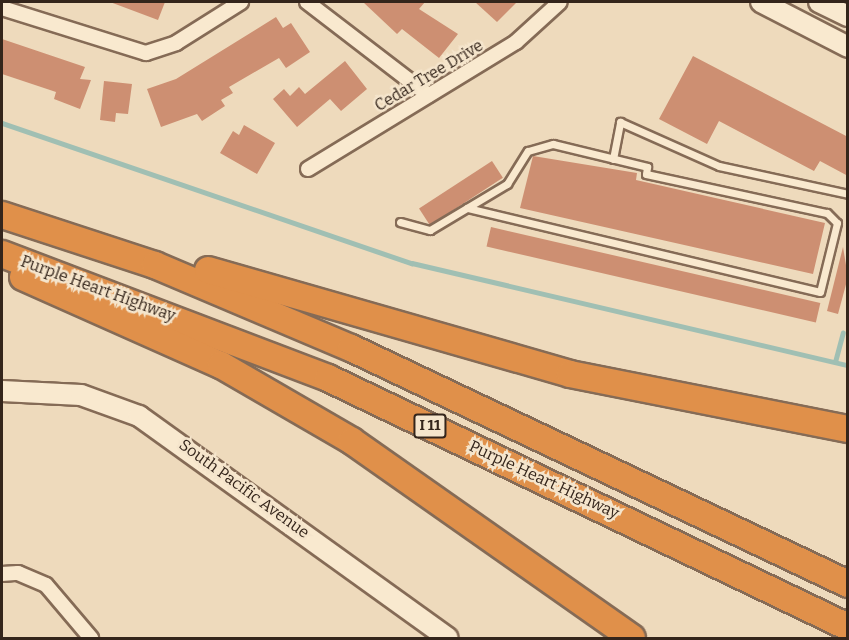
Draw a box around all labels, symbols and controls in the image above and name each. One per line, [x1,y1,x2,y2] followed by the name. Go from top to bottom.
[371,36,487,116] street label: Cedar Tree Drive
[18,252,178,326] street label: Purple Heart Highway
[412,414,448,438] road number: I 11
[175,435,313,543] street label: South Pacific Avenue
[466,437,622,523] street label: Purple Heart Highway

